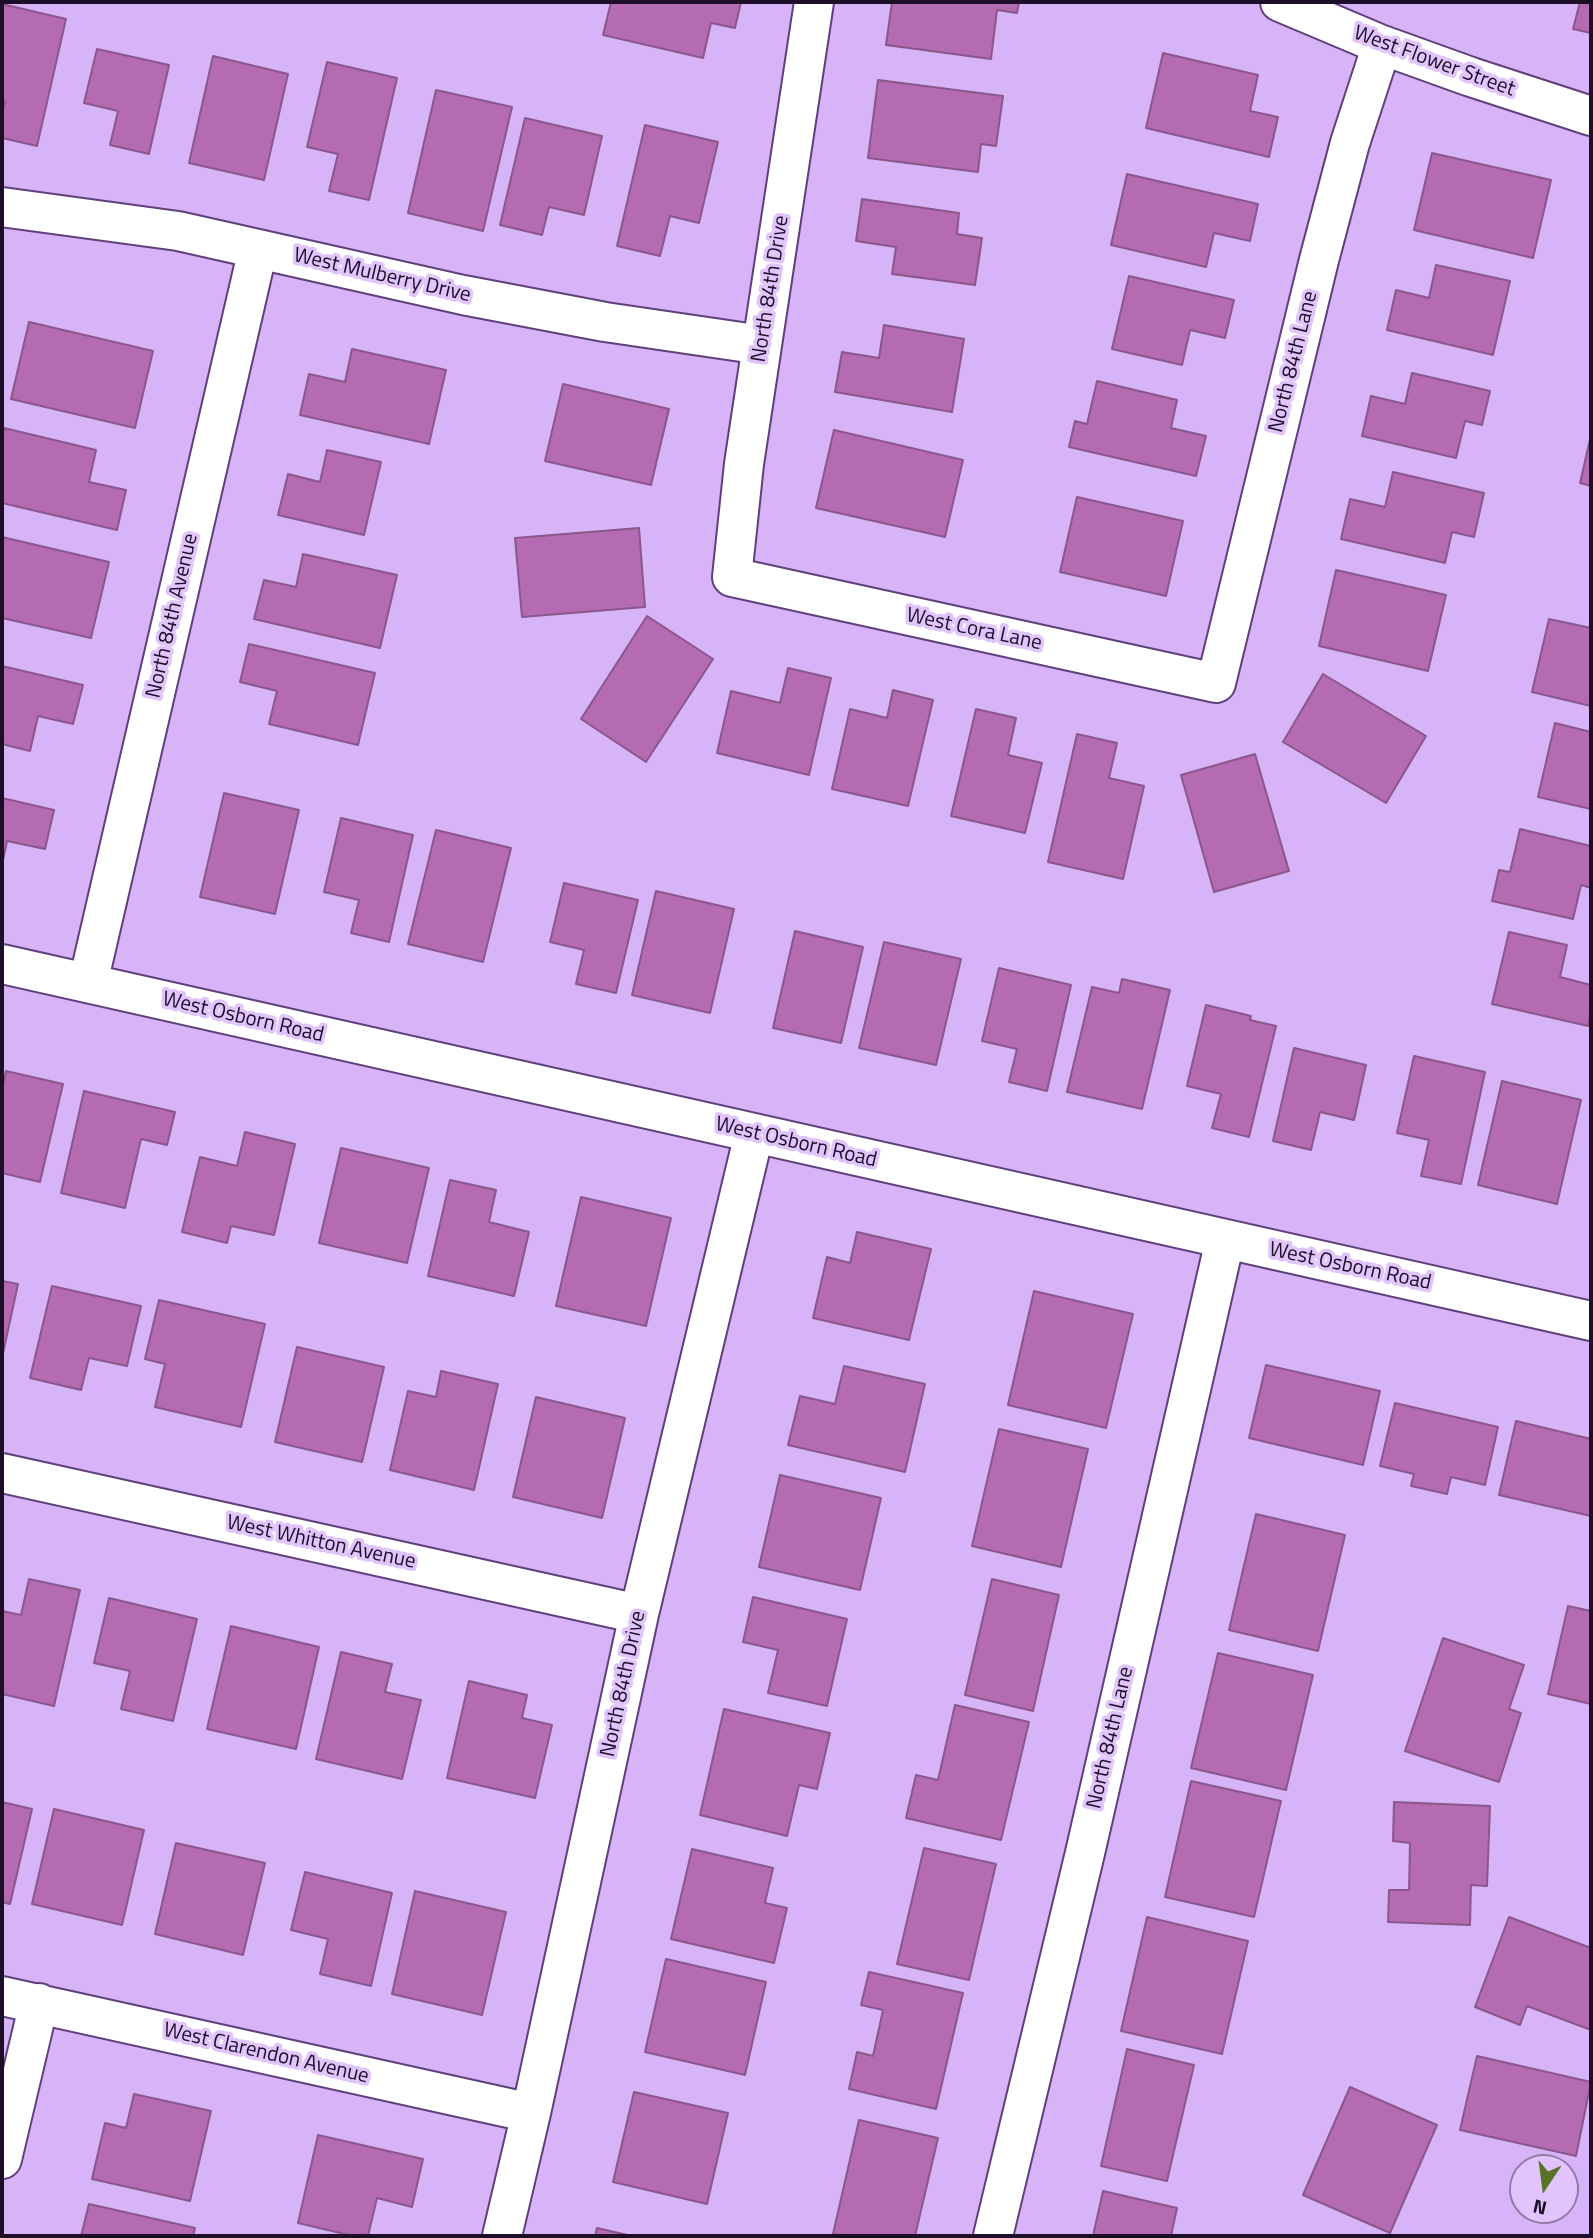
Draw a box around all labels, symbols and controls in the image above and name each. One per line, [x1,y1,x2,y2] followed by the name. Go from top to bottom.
[1350,21,1518,103] street label: West Flower Street
[747,214,795,364] street label: North 84th Drive
[291,243,473,309] street label: West Mulberry Drive
[1264,289,1324,435] street label: North 84th Lane
[142,531,204,701] street label: North 84th Avenue
[904,603,1044,657] street label: West Cora Lane
[160,987,326,1049] street label: West Osborn Road
[713,1112,879,1174] street label: West Osborn Road
[1267,1238,1433,1296] street label: West Osborn Road
[224,1511,418,1575] street label: West Whitton Avenue
[596,1609,652,1759] street label: North 84th Drive
[1082,1665,1140,1811] street label: North 84th Lane
[161,2018,371,2090] street label: West Clarendon Avenue
[1509,2154,1579,2224] north arrow
[1530,2192,1549,2224] text: N

